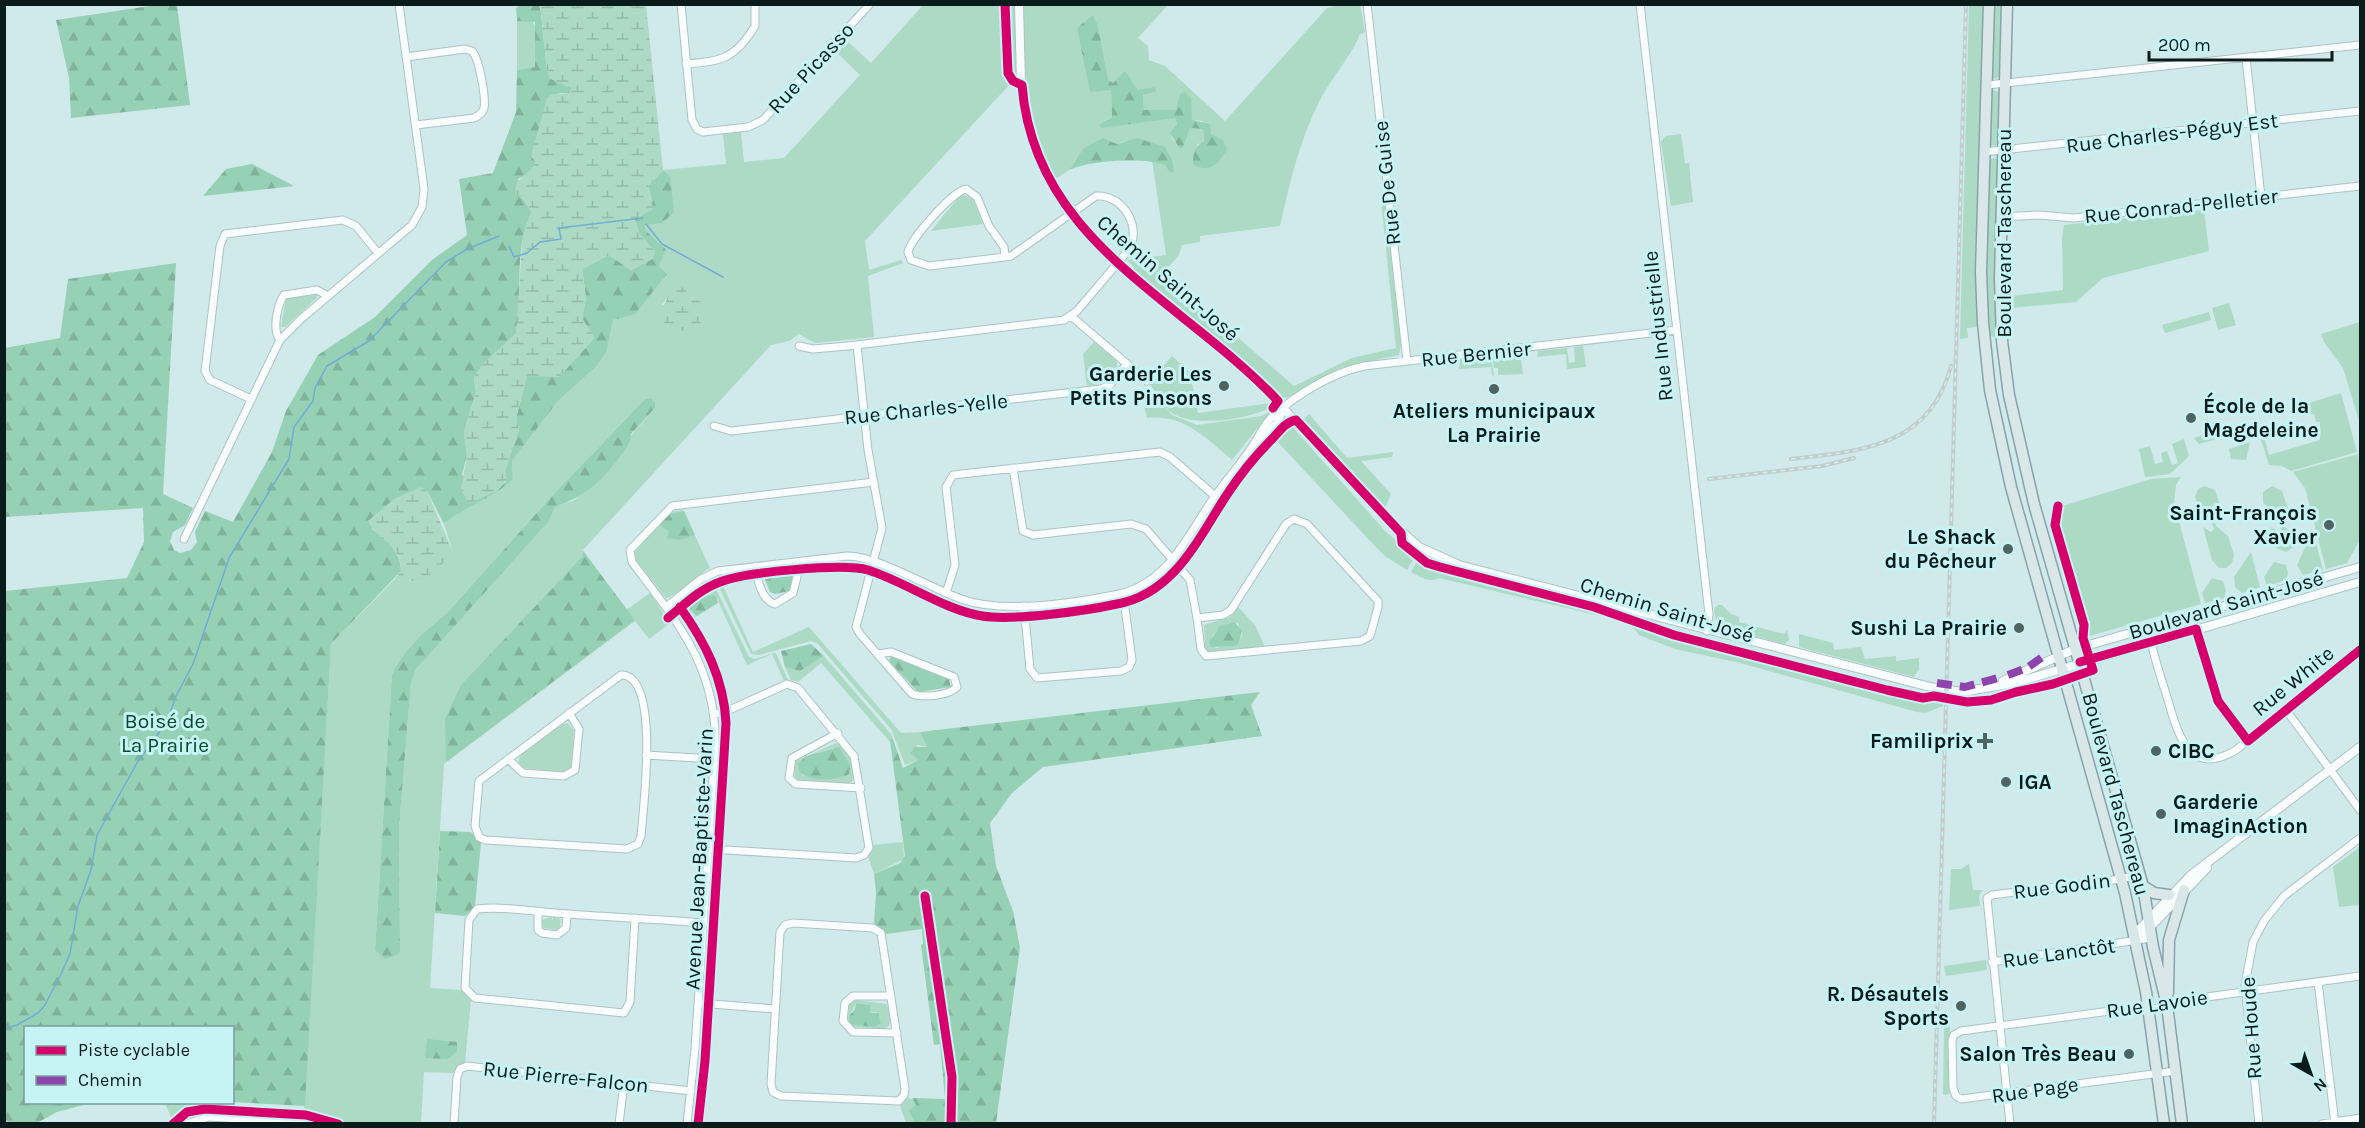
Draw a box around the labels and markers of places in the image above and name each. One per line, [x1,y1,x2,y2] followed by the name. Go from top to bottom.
[1070,362,1212,410] place label: Garderie Les Petits Pinsons
[1217,379,1231,393] marker: Garderie Les Petits Pinsons
[1487,382,1501,396] marker: Ateliers municipaux La Prairie
[2203,392,2319,442] place label: École de la Magdeleine
[1393,399,1596,447] place label: Ateliers municipaux La Prairie
[2184,411,2198,425] marker: École de la Magdeleine
[2169,501,2318,549] place label: Saint-François Xavier
[2322,518,2336,532] marker: Saint-François Xavier
[1885,525,1997,573] place label: Le Shack du Pêcheur
[2001,542,2015,556] marker: Le Shack du Pêcheur
[1850,616,2007,640] place label: Sushi La Prairie
[2012,621,2026,635] marker: Sushi La Prairie
[1870,729,1973,753] place label: Familiprix
[1978,734,1992,748] marker: Familiprix
[2168,739,2215,763] place label: CIBC
[2149,744,2163,758] marker: CIBC
[2018,770,2052,794] place label: IGA
[1999,775,2013,789] marker: IGA
[2173,790,2308,838] place label: Garderie ImaginAction
[2154,807,2168,821] marker: Garderie ImaginAction
[1827,982,1949,1030] place label: R. Désautels Sports
[1954,999,1968,1013] marker: R. Désautels Sports
[1959,1042,2117,1066] place label: Salon Très Beau
[2122,1047,2136,1061] marker: Salon Très Beau

